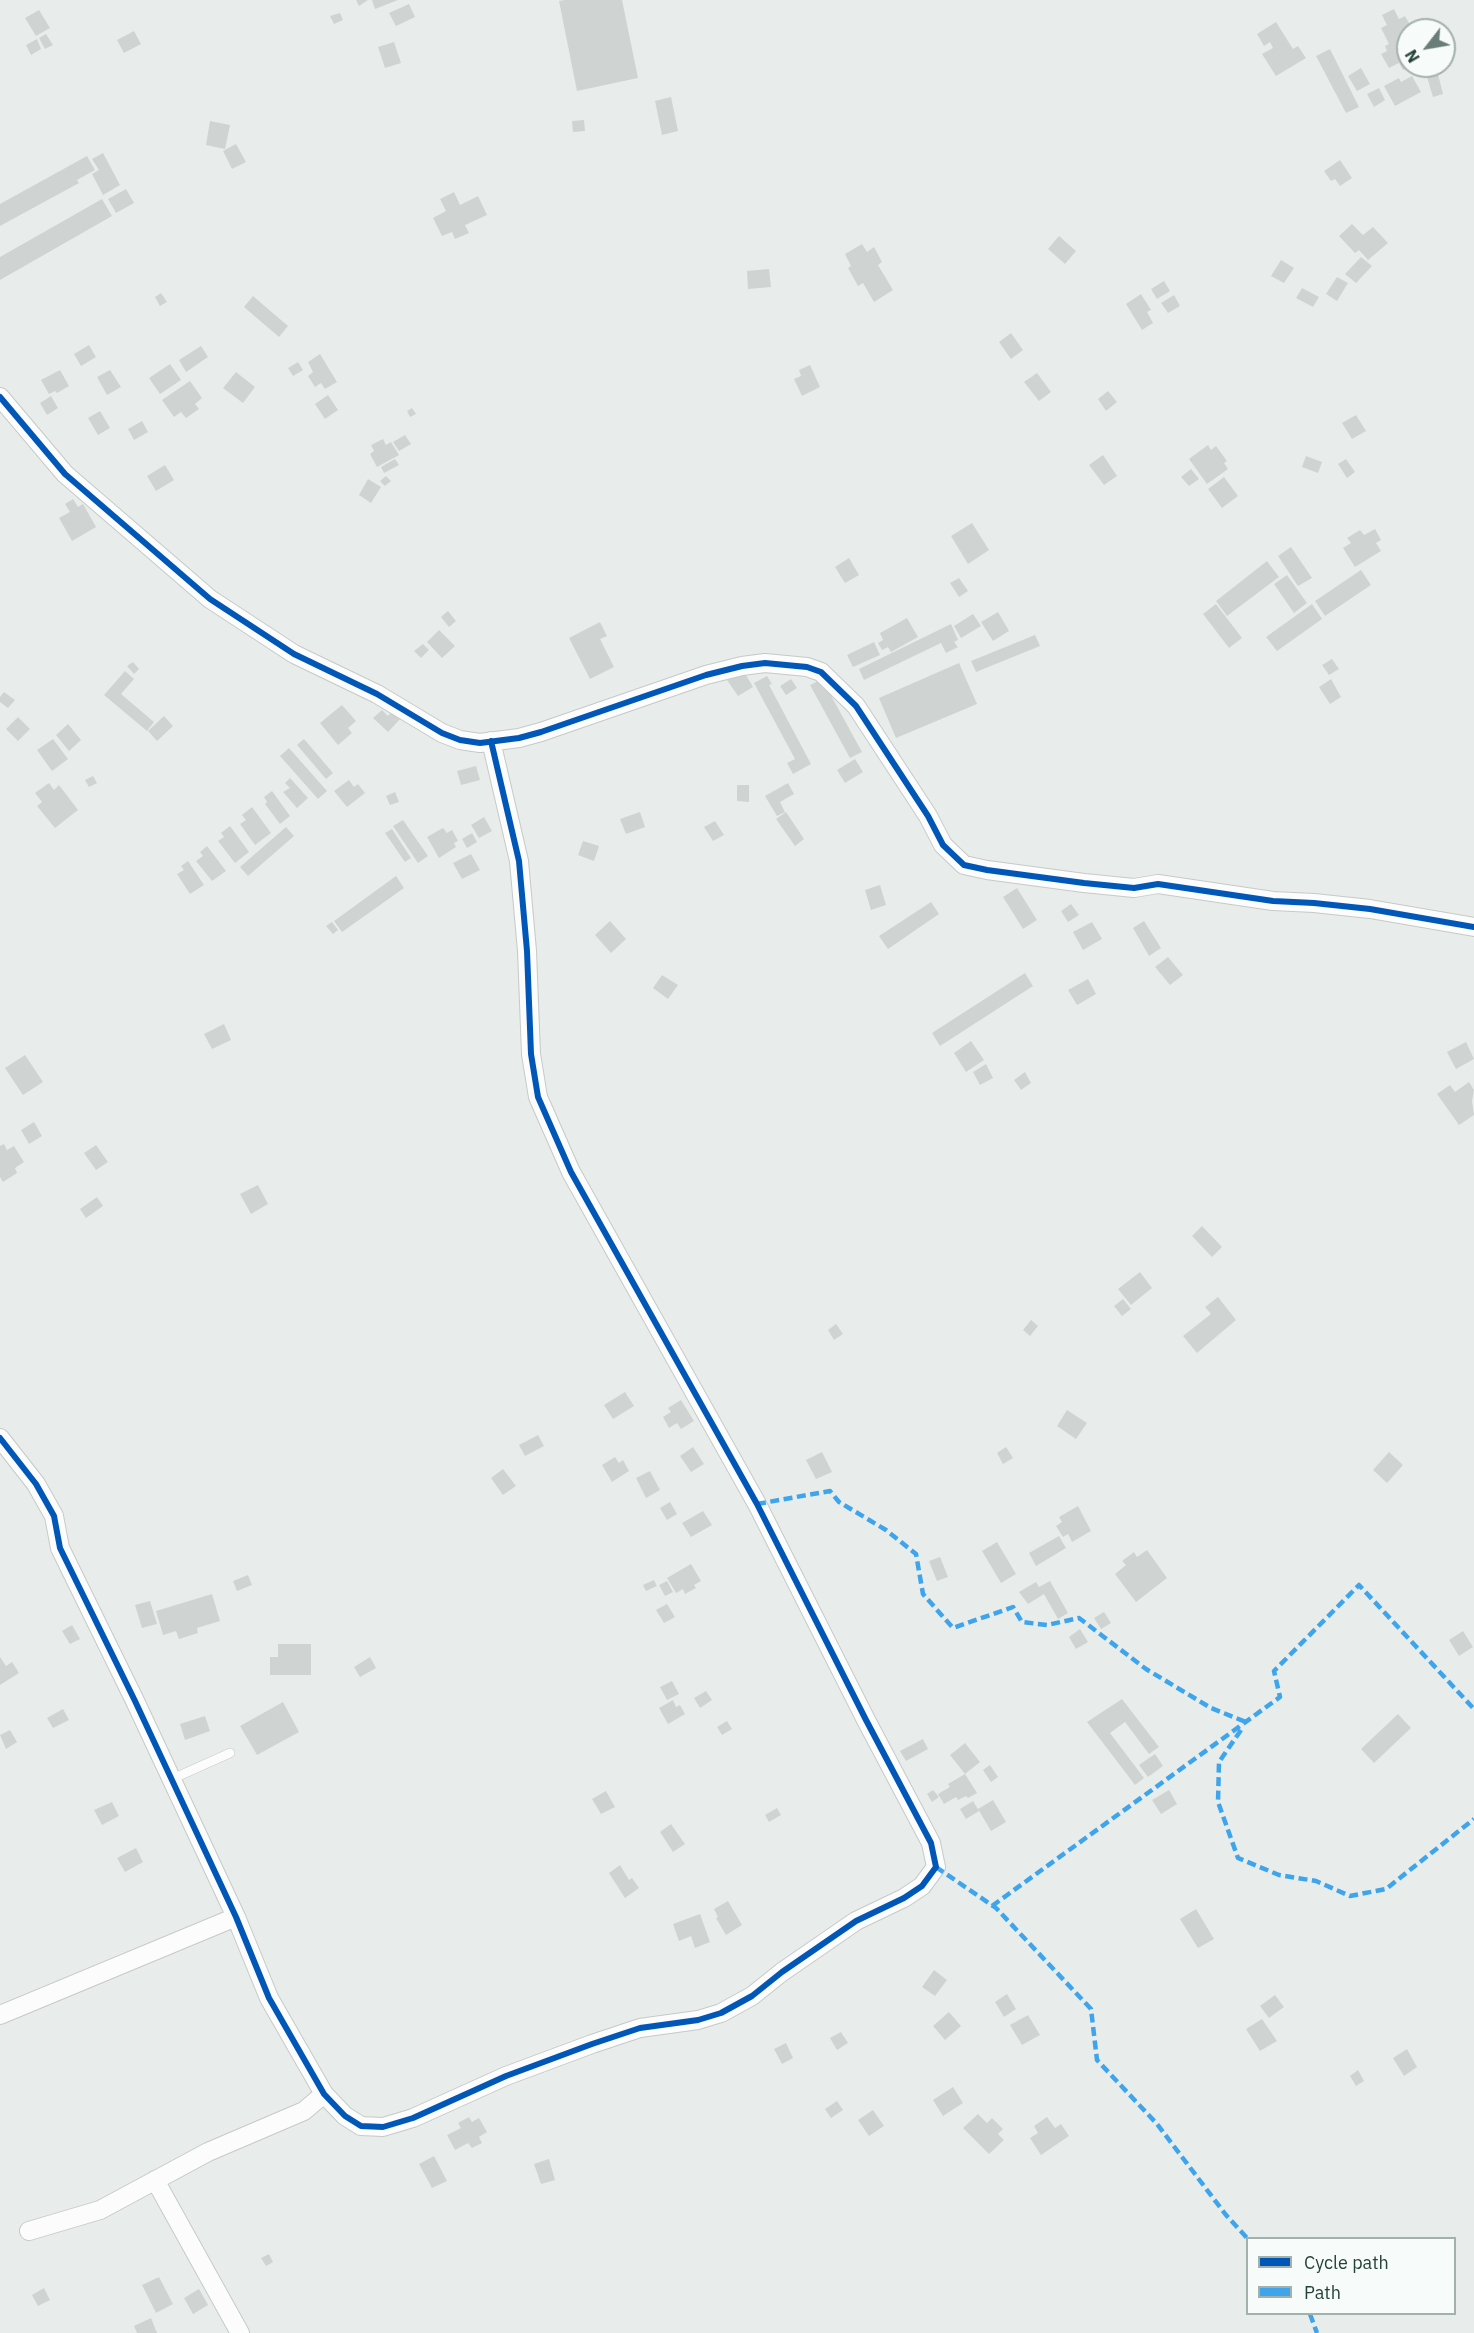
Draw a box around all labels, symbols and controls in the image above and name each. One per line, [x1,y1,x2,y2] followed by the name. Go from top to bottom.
[1396,18,1456,78] north arrow
[1401,46,1424,66] text: N
[1246,2237,1456,2315] legend
[1304,2251,1389,2274] text: Cycle path
[1304,2281,1341,2304] text: Path

